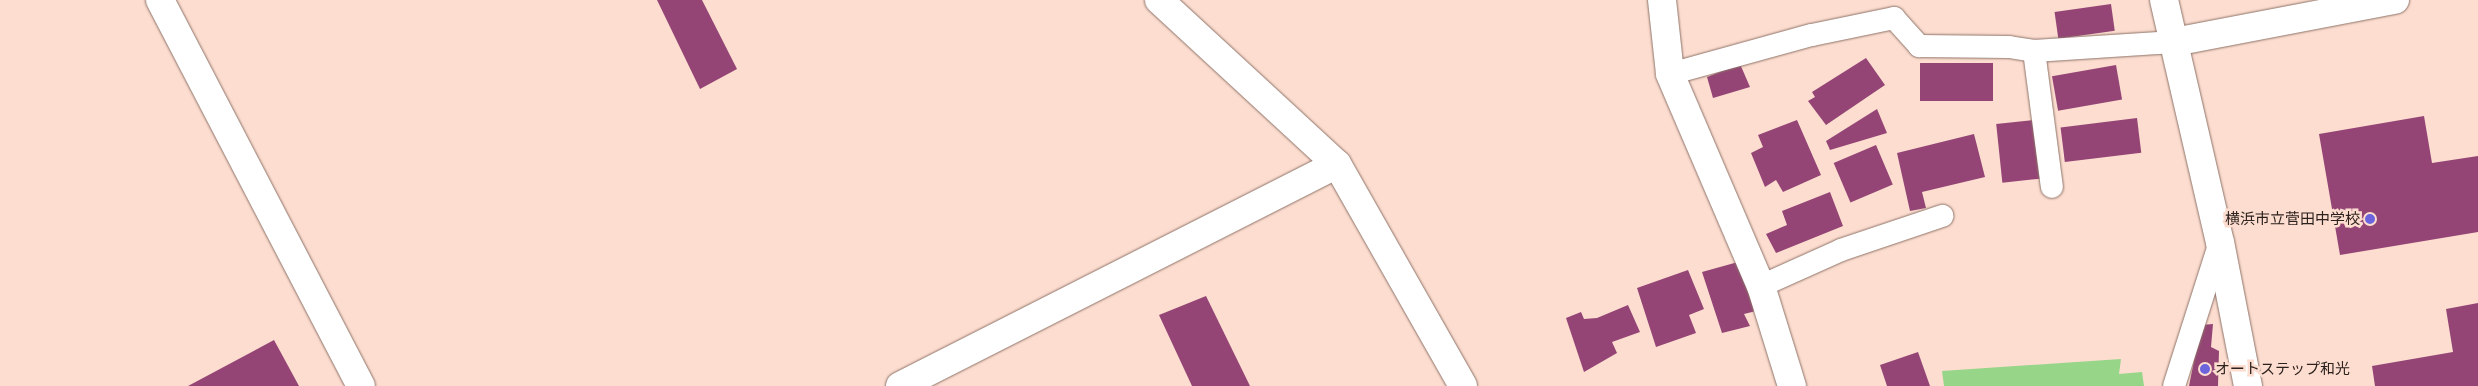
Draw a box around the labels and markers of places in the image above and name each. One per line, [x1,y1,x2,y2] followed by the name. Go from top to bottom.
[2225,210,2360,228] place label: 横浜市立菅田中学校
[2364,213,2376,225] marker: 横浜市立菅田中学校
[2215,360,2350,378] place label: オートステップ和光
[2199,363,2211,375] marker: オートステップ和光

